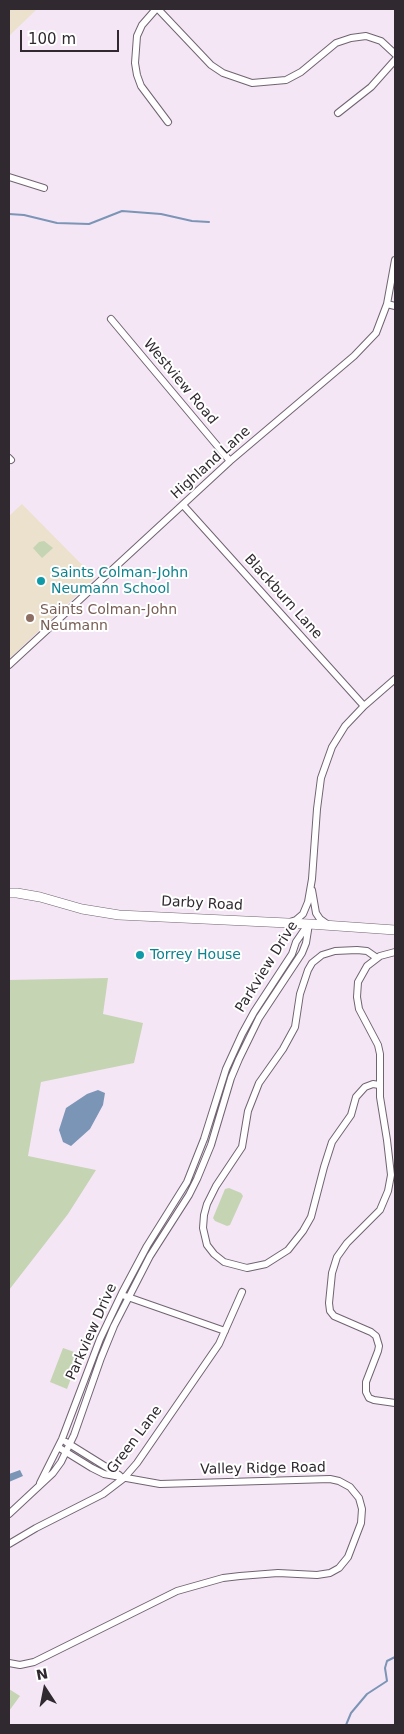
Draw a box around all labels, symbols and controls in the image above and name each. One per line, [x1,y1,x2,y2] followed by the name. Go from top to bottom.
[22,20,121,52] scale bar
[28,30,76,48] text: 100 m
[139,336,221,428] street label: Westview Road
[168,423,254,503] street label: Highland Lane
[241,551,325,643] street label: Blackburn Lane
[51,565,188,598] place label: Saints Colman-John Neumann School
[35,575,47,587] marker: Saints Colman-John Neumann School
[40,602,177,634] place label: Saints Colman-John Neumann
[24,612,36,624] marker: Saints Colman-John Neumann
[161,893,243,915] street label: Darby Road
[232,918,302,1016] street label: Parkview Drive
[150,947,241,963] place label: Torrey House
[134,949,146,961] marker: Torrey House
[63,1281,121,1383] street label: Parkview Drive
[104,1403,166,1477] street label: Green Lane
[200,1460,326,1478] street label: Valley Ridge Road
[20,1664,70,1714] north arrow
[35,1665,49,1683] text: N

